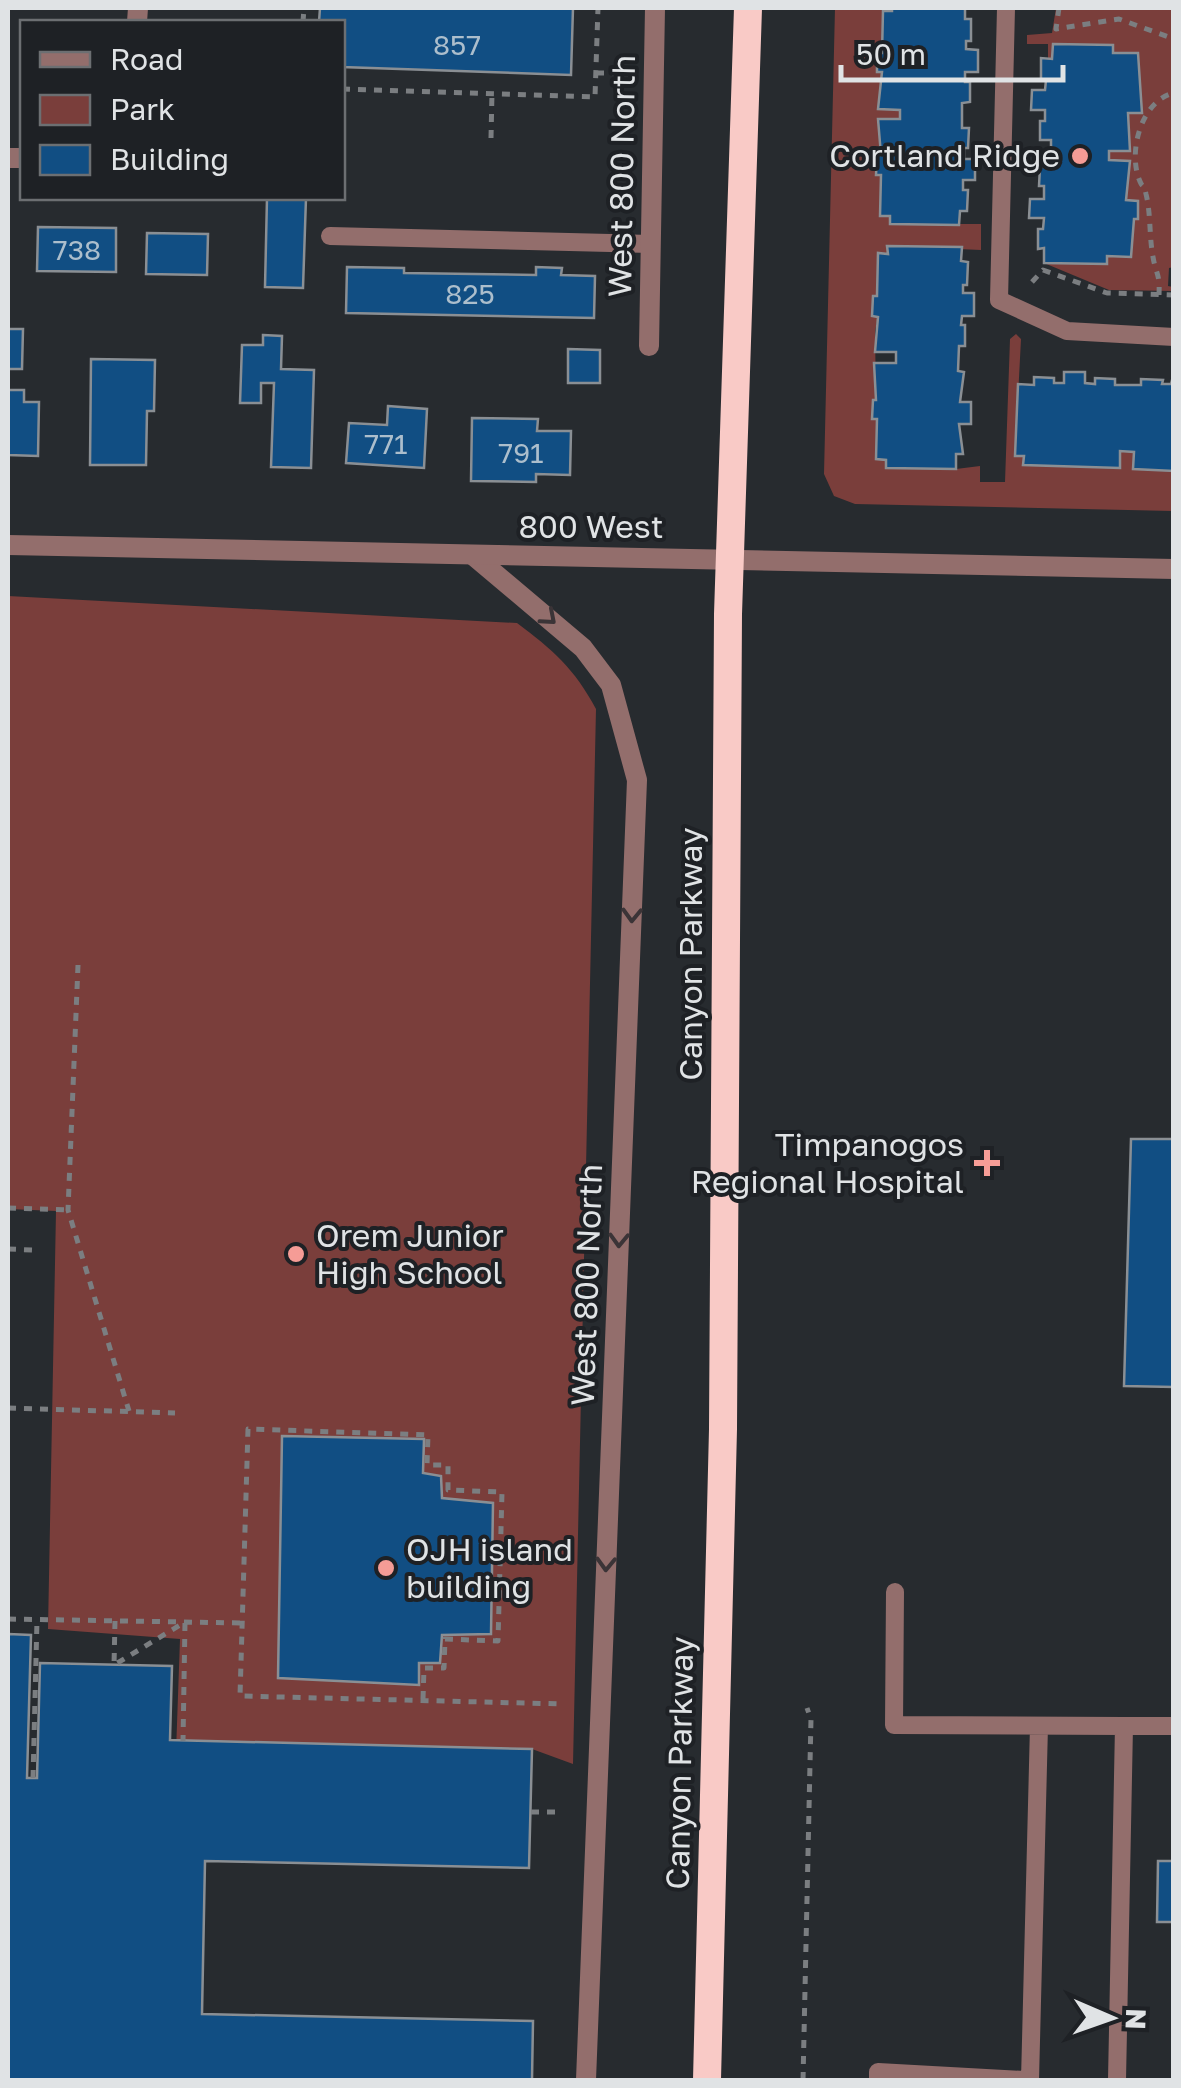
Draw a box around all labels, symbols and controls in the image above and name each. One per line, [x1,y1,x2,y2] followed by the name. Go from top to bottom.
[20,20,345,200] legend
[841,20,1064,82] scale bar
[433,28,481,61] house number: 857
[856,36,926,72] text: 50 m
[110,41,184,77] text: Road
[600,55,642,297] street label: West 800 North
[110,91,175,127] text: Park
[829,136,1060,174] place label: Cortland Ridge
[110,141,229,177] text: Building
[1069,145,1091,167] marker: Cortland Ridge
[53,233,101,266] house number: 738
[445,277,495,310] house number: 825
[364,427,408,460] house number: 771
[498,436,544,469] house number: 791
[519,507,663,545] street label: 800 West
[538,607,556,625] one-way arrow
[671,827,709,1081] street label: Canyon Parkway
[622,907,643,923] one-way arrow
[691,1125,964,1200] place label: Timpanogos Regional Hospital
[974,1150,1000,1176] marker: Timpanogos Regional Hospital
[563,1163,609,1407] street label: West 800 North
[316,1216,504,1291] place label: Orem Junior High School
[609,1232,630,1248] one-way arrow
[285,1243,307,1265] marker: Orem Junior High School
[406,1530,573,1605] place label: OJH island building
[375,1557,397,1579] marker: OJH island building
[596,1557,617,1573] one-way arrow
[658,1636,700,1890] street label: Canyon Parkway
[1061,1968,1161,2068] north arrow
[1120,2008,1153,2030] text: N

